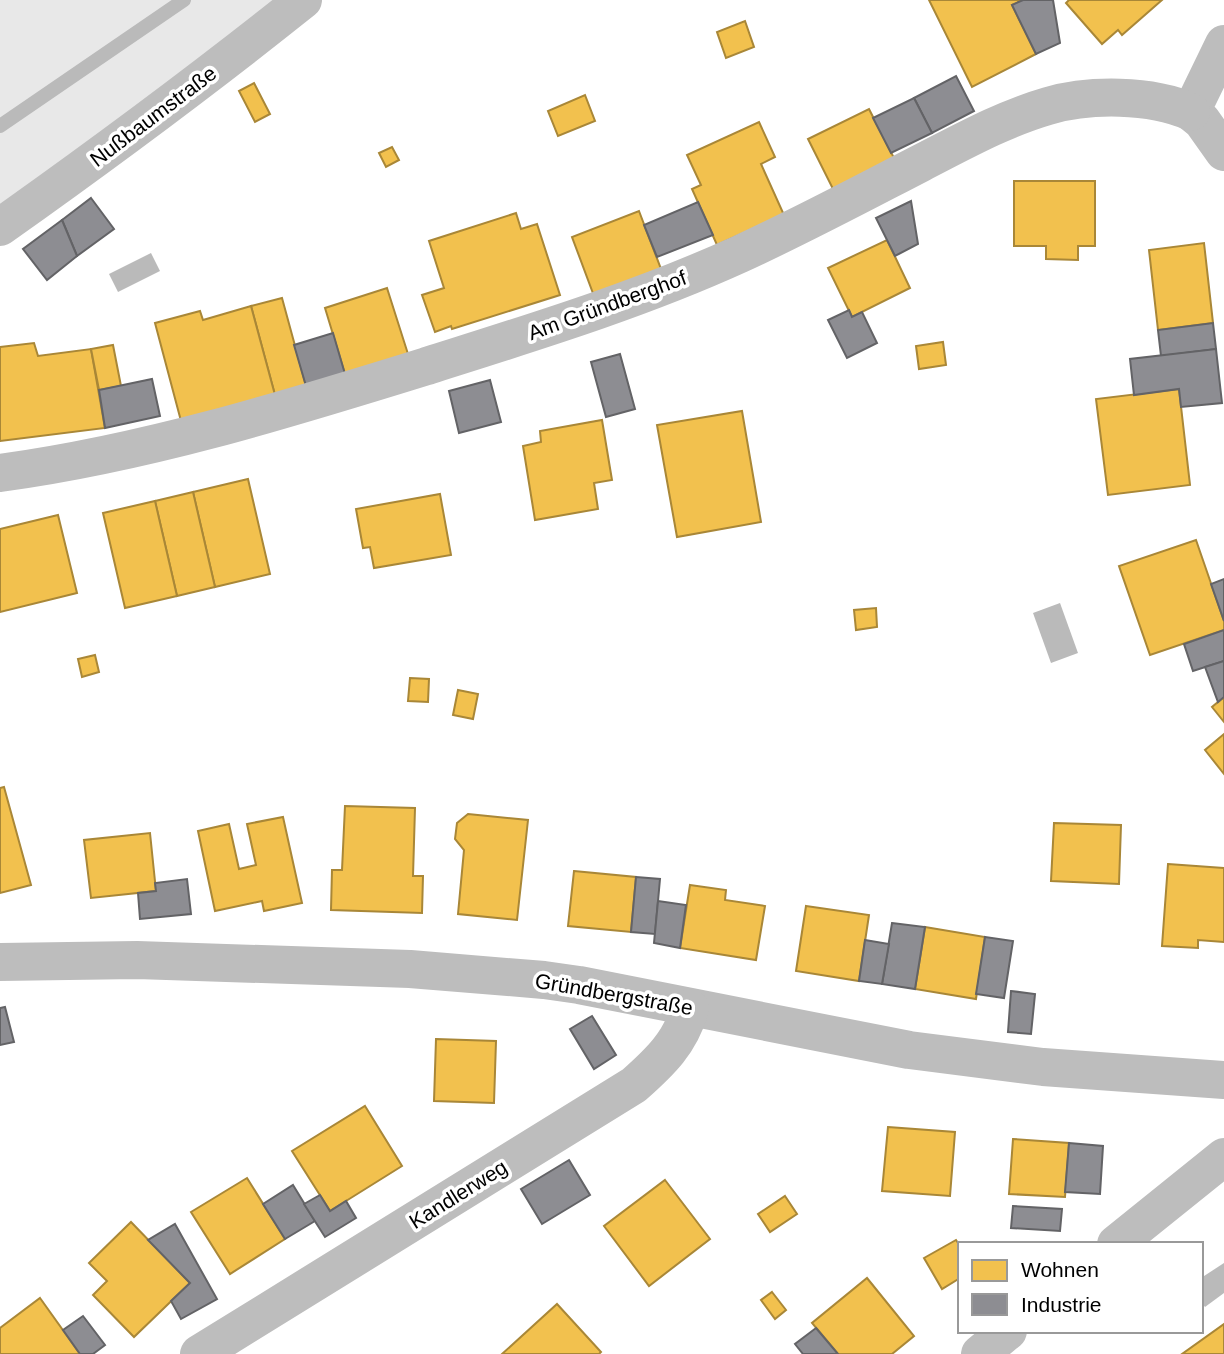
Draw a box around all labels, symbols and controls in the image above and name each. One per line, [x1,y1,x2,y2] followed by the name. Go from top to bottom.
[85,61,221,171] street label: Nußbaumstraße
[525,266,690,344] street label: Am Gründberghof
[533,969,695,1019] street label: Gründbergstraße
[405,1155,511,1233] street label: Kandlerweg
[958,1242,1203,1333] legend
[1021,1258,1099,1281] text: Wohnen
[1021,1293,1102,1316] text: Industrie

